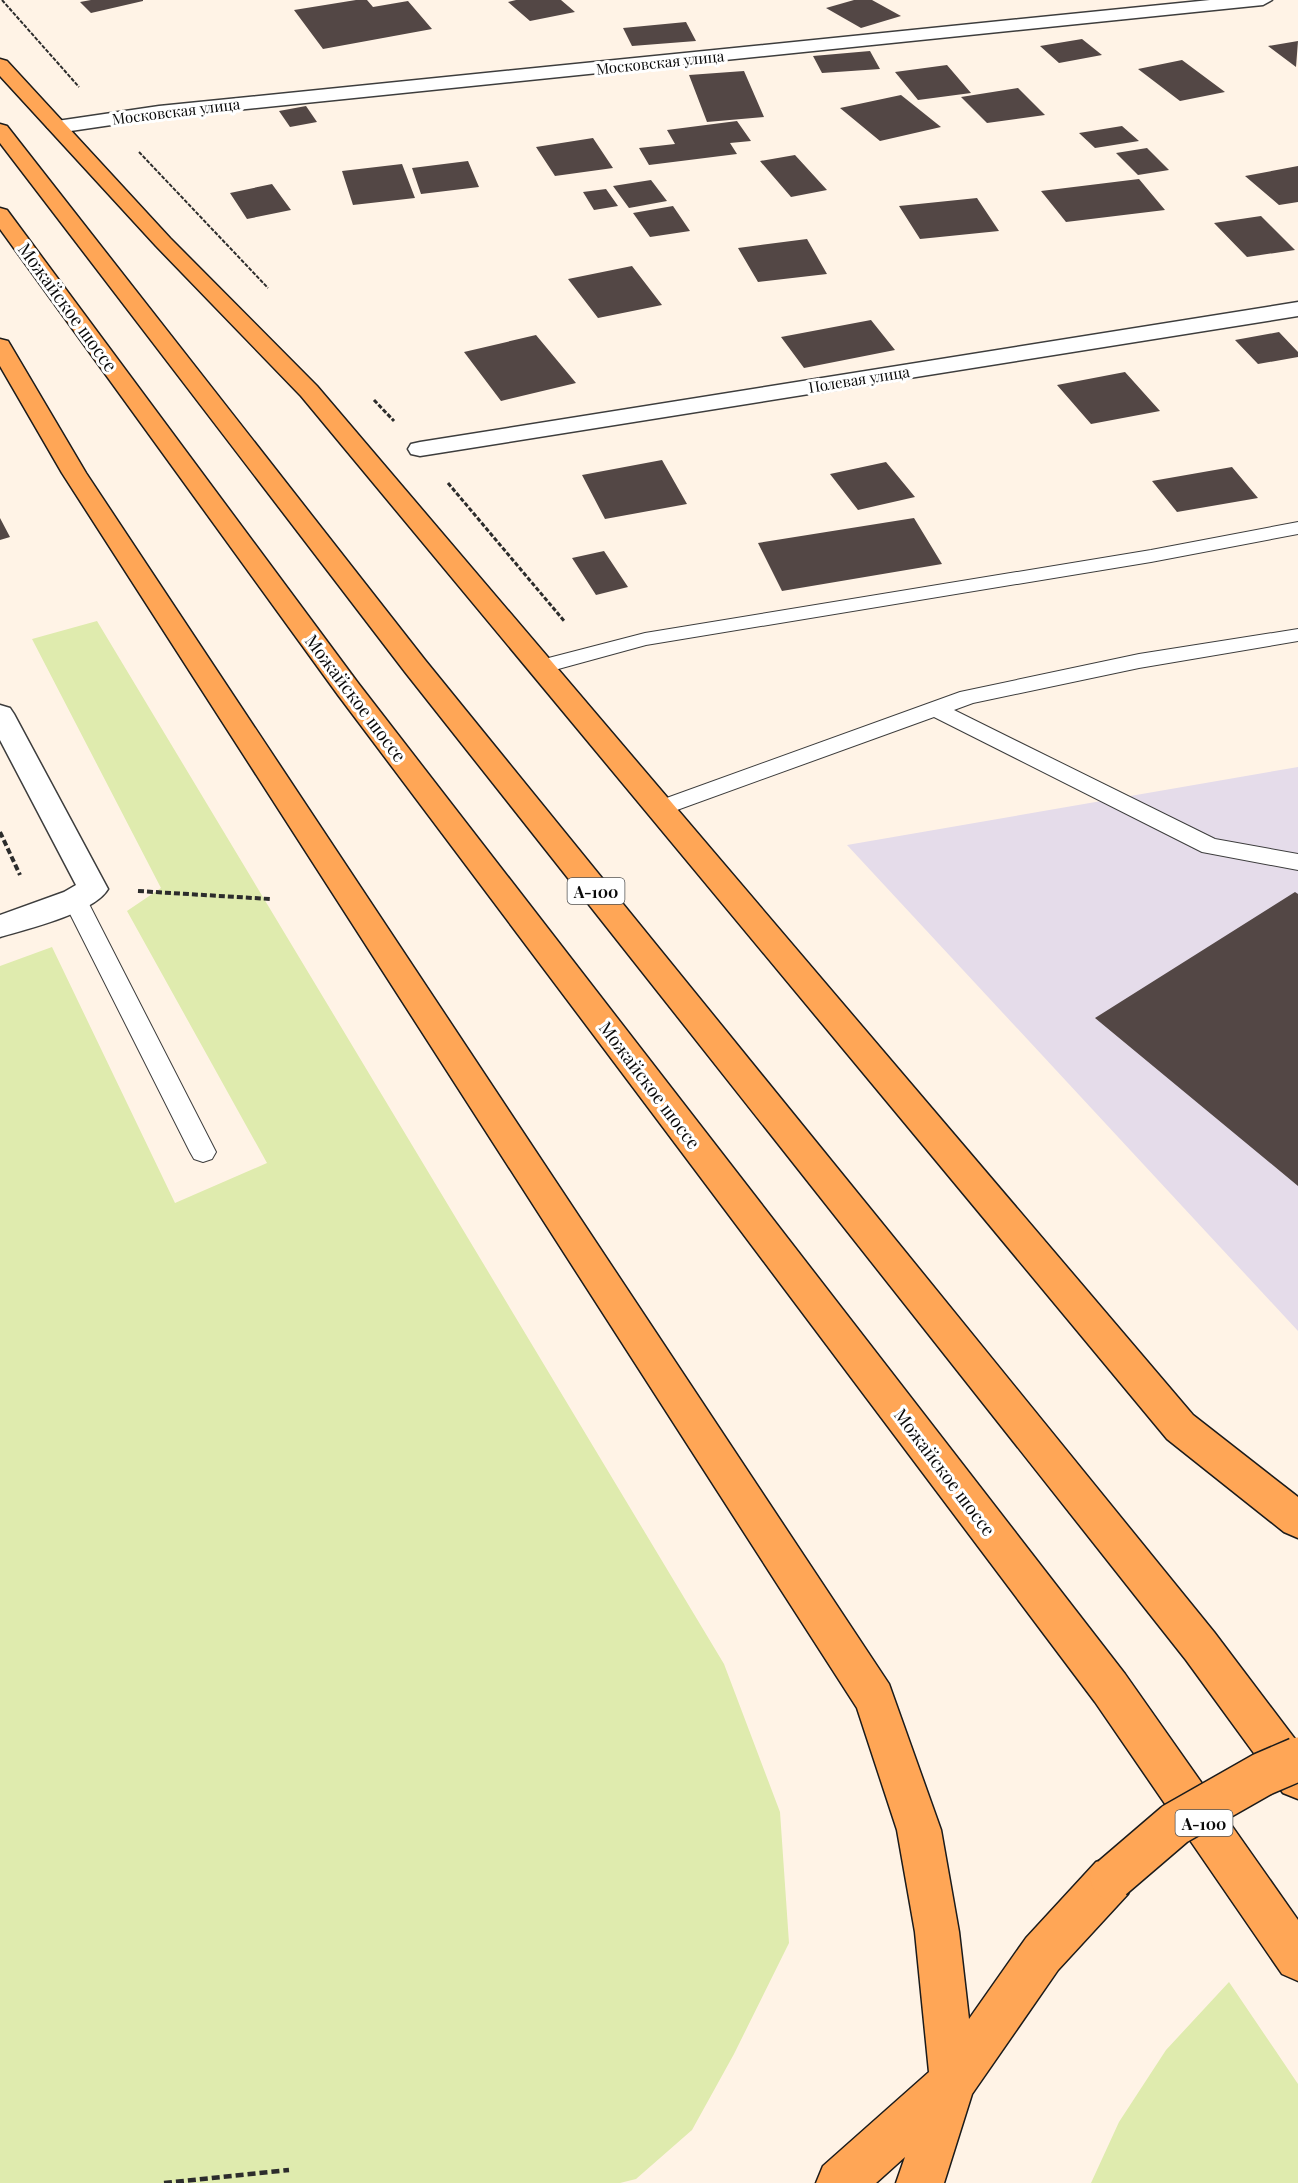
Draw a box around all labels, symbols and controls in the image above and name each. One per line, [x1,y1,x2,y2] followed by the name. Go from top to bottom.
[595,45,726,79] street label: Московская улица
[111,93,242,129] street label: Московская улица
[13,238,123,376] street label: Можайское шоссе
[807,361,912,397] street label: Полевая улица
[300,629,412,767] street label: Можайское шоссе
[568,878,624,904] road number: А-100
[594,1016,706,1154] street label: Можайское шоссе
[889,1403,1001,1541] street label: Можайское шоссе
[1176,1810,1232,1836] road number: А-100

